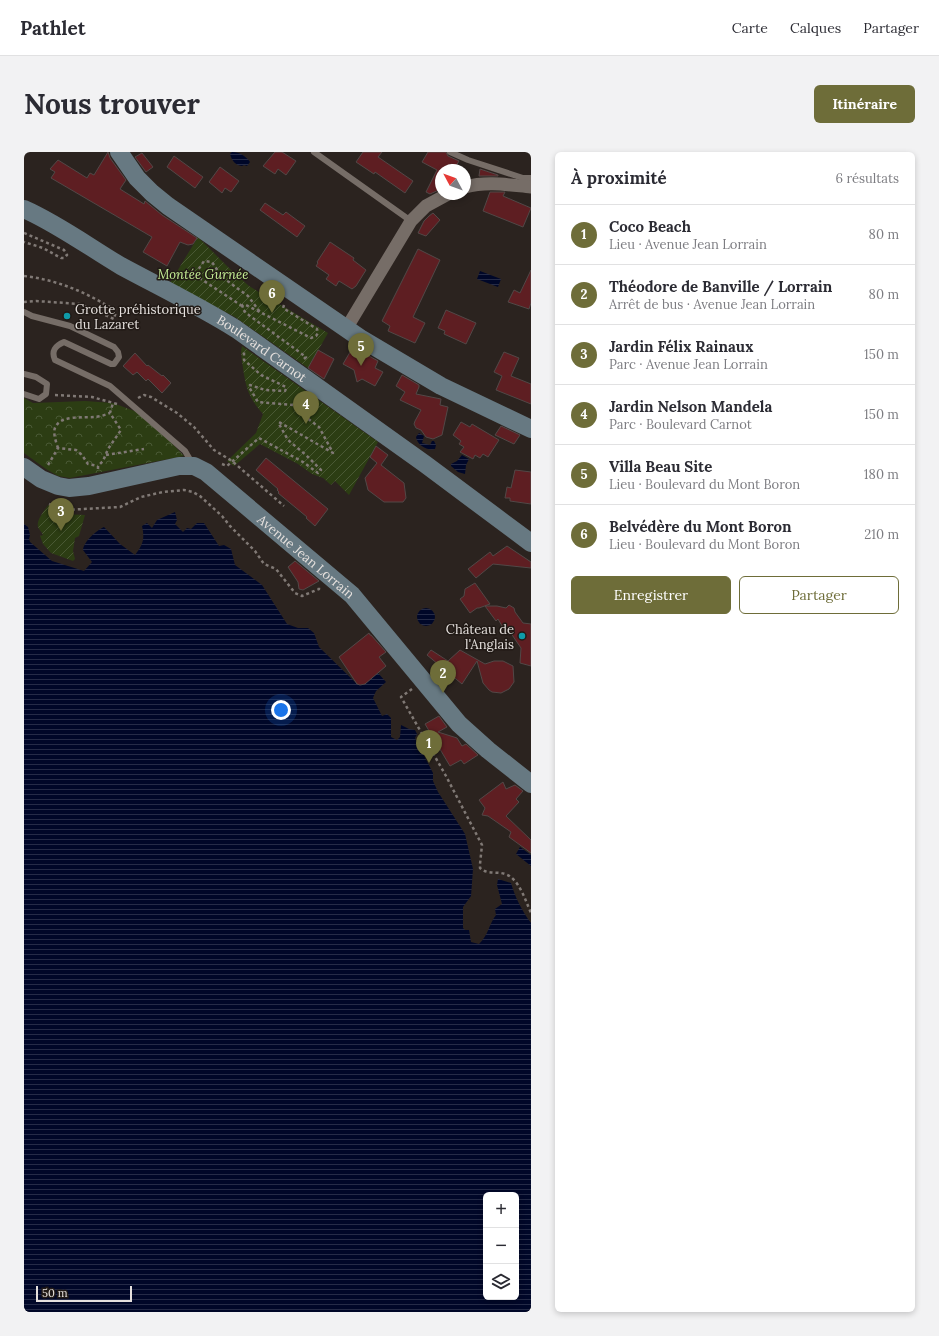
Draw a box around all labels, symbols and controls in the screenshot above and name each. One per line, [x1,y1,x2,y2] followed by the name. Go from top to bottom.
[20,16,85,40] text: Pathlet
[732,19,768,37] text: Carte
[790,19,841,37] text: Calques
[863,19,919,37] text: Partager
[814,85,915,123] button: Itinéraire
[24,86,200,122] text: Nous trouver
[435,164,471,200] north arrow
[571,167,667,189] text: À proximité
[835,170,899,187] text: 6 résultats
[609,217,691,236] text: Coco Beach
[581,226,587,243] text: 1
[869,226,899,243] text: 80 m
[609,236,767,253] text: Lieu · Avenue Jean Lorrain
[158,266,248,283] park label: Montée Gurnée
[609,277,832,296] text: Théodore de Banville / Lorrain
[259,280,285,313] pin: 6
[581,286,587,303] text: 2
[869,286,899,303] text: 80 m
[609,296,815,313] text: Arrêt de bus · Avenue Jean Lorrain
[75,301,201,333] place label: Grotte préhistorique du Lazaret
[62,311,72,321] marker: Grotte préhistorique du Lazaret
[214,311,310,385] street label: Boulevard Carnot
[348,333,374,366] pin: 5
[609,337,753,356] text: Jardin Félix Rainaux
[580,346,588,363] text: 3
[864,346,899,363] text: 150 m
[609,356,768,373] text: Parc · Avenue Jean Lorrain
[293,391,319,424] pin: 4
[609,397,772,416] text: Jardin Nelson Mandela
[580,406,588,423] text: 4
[864,406,899,423] text: 150 m
[609,416,752,433] text: Parc · Boulevard Carnot
[609,457,712,476] text: Villa Beau Site
[580,466,588,483] text: 5
[864,466,899,483] text: 180 m
[609,476,800,493] text: Lieu · Boulevard du Mont Boron
[48,498,74,531] pin: 3
[253,510,358,602] street label: Avenue Jean Lorrain
[609,517,792,536] text: Belvédère du Mont Boron
[580,526,588,543] text: 6
[864,526,899,543] text: 210 m
[609,536,800,553] text: Lieu · Boulevard du Mont Boron
[571,576,731,614] button: Enregistrer
[739,576,899,614] button: Partager
[446,621,514,653] place label: Château de l'Anglais
[517,631,527,641] marker: Château de l'Anglais
[430,660,456,693] pin: 2
[271,700,291,720] your location
[416,730,442,763] pin: 1
[483,1192,519,1300] map controls
[483,1192,519,1228] button: +
[483,1228,519,1264] button: −
[483,1264,519,1300] button: layers
[36,1284,132,1303] scale bar
[42,1286,68,1300] text: 50 m

